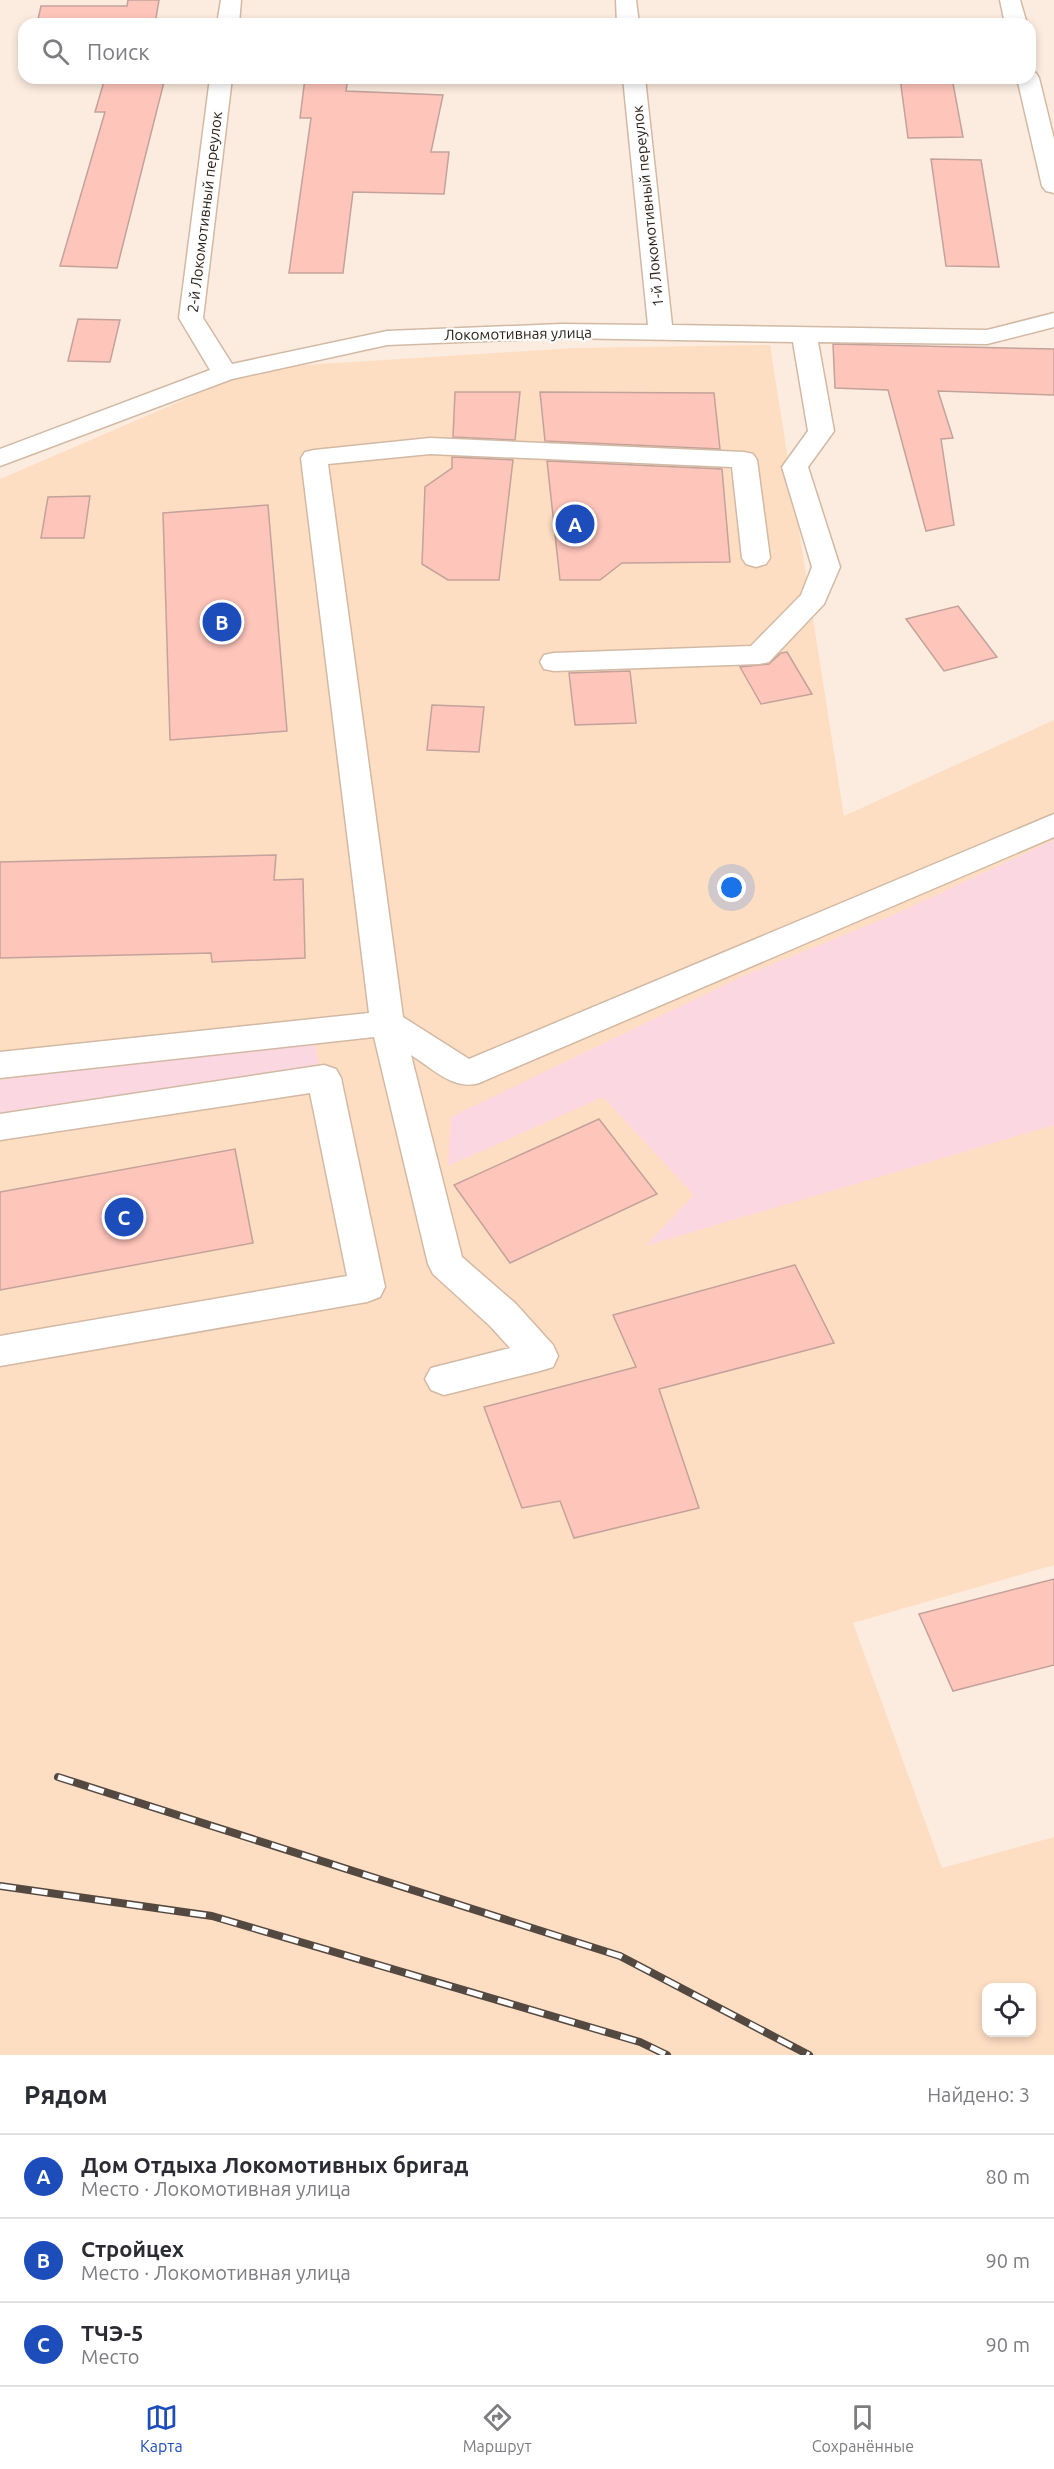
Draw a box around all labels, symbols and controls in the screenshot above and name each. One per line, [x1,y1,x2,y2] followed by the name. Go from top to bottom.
[18,18,1036,84] search box
[39,35,72,68] icon: search
[87,39,150,64] text: Поиск
[628,104,667,308] street label: 1-й Локомотивный переулок
[184,110,225,313] street label: 2-й Локомотивный переулок
[444,324,592,343] street label: Локомотивная улица
[556,502,594,546] pin: A
[202,600,242,644] pin: B
[717,873,746,902] your location
[104,1194,144,1240] pin: C
[982,1983,1036,2037] map controls
[982,1983,1036,2037] button: locate
[24,2080,108,2109] text: Рядом
[927,2083,1030,2106] text: Найдено: 3
[81,2152,469,2177] text: Дом Отдыха Локомотивных бригад
[36,2165,51,2188] text: A
[986,2165,1030,2188] text: 80 m
[81,2177,351,2200] text: Место · Локомотивная улица
[81,2236,184,2261] text: Стройцех
[37,2249,50,2272] text: B
[986,2249,1030,2272] text: 90 m
[81,2261,351,2284] text: Место · Локомотивная улица
[81,2320,143,2345] text: ТЧЭ-5
[37,2333,50,2356] text: C
[986,2333,1030,2356] text: 90 m
[81,2345,140,2368] text: Место
[140,2401,183,2455] tab: Карта
[463,2401,532,2455] tab: Маршрут
[812,2401,914,2455] tab: Сохранённые

